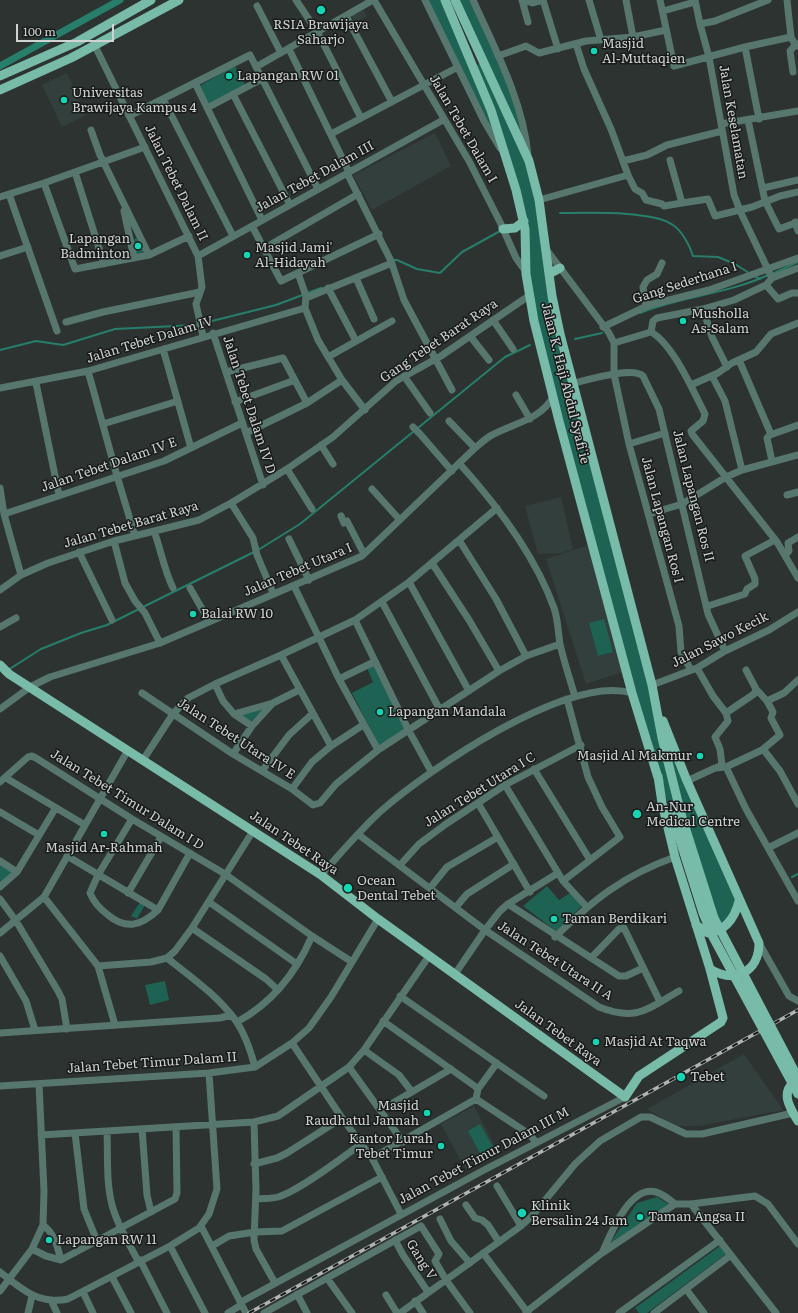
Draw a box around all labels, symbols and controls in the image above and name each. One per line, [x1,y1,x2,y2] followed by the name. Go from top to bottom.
[315,4,327,16] marker: RSIA Brawijaya Saharjo
[18,16,116,42] scale bar
[273,17,369,48] place label: RSIA Brawijaya Saharjo
[23,22,56,40] text: 100 m
[602,36,685,67] place label: Masjid Al-Muttaqien
[589,46,599,56] marker: Masjid Al-Muttaqien
[715,64,751,180] street label: Jalan Keselamatan
[237,68,339,84] place label: Lapangan RW 01
[224,71,234,81] marker: Lapangan RW 01
[426,72,500,186] street label: Jalan Tebet Dalam I
[72,85,197,116] place label: Universitas Brawijaya Kampus 4
[59,95,69,105] marker: Universitas Brawijaya Kampus 4
[141,122,211,244] street label: Jalan Tebet Dalam II
[253,138,377,216] street label: Jalan Tebet Dalam III
[60,231,130,262] place label: Lapangan Badminton
[255,240,333,271] place label: Masjid Jami' Al-Hidayah
[133,241,143,251] marker: Lapangan Badminton
[242,250,252,260] marker: Masjid Jami' Al-Hidayah
[631,259,739,307] street label: Gang Sederhana I
[377,296,501,386] street label: Gang Tebet Barat Raya
[537,301,593,465] street label: Jalan K. Haji Abdul Syafi'ie
[691,306,749,337] place label: Musholla As-Salam
[85,313,215,367] street label: Jalan Tebet Dalam IV
[678,316,688,326] marker: Musholla As-Salam
[219,334,279,476] street label: Jalan Tebet Dalam IV D
[669,428,717,564] street label: Jalan Lapangan Ros II
[39,434,179,496] street label: Jalan Tebet Dalam IV E
[638,455,686,585] street label: Jalan Lapangan Ros I
[62,498,200,552] street label: Jalan Tebet Barat Raya
[241,540,355,600] street label: Jalan Tebet Utara I
[201,606,273,622] place label: Balai RW 10
[188,609,198,619] marker: Balai RW 10
[669,609,771,671] street label: Jalan Sawo Kecik
[174,695,298,783] street label: Jalan Tebet Utara IV E
[388,704,506,720] place label: Lapangan Mandala
[375,707,385,717] marker: Lapangan Mandala
[47,746,207,854] street label: Jalan Tebet Timur Dalam I D
[577,748,692,764] place label: Masjid Al Makmur
[421,749,539,831] street label: Jalan Tebet Utara I C
[695,751,705,761] marker: Masjid Al Makmur
[646,799,740,830] place label: An-Nur Medical Centre
[247,808,341,878] street label: Jalan Tebet Raya
[631,808,643,820] marker: An-Nur Medical Centre
[99,829,109,839] marker: Masjid Ar-Rahmah
[45,840,163,856] place label: Masjid Ar-Rahmah
[357,873,436,904] place label: Ocean Dental Tebet
[342,882,354,894] marker: Ocean Dental Tebet
[562,911,667,927] place label: Taman Berdikari
[549,914,559,924] marker: Taman Berdikari
[495,918,615,1004] street label: Jalan Tebet Utara II A
[512,996,604,1070] street label: Jalan Tebet Raya
[604,1034,707,1050] place label: Masjid At Taqwa
[591,1037,601,1047] marker: Masjid At Taqwa
[66,1049,238,1077] street label: Jalan Tebet Timur Dalam II
[690,1069,725,1085] place label: Tebet
[675,1071,687,1083] marker: Tebet
[305,1098,419,1129] place label: Masjid Raudhatul Jannah
[396,1104,572,1208] street label: Jalan Tebet Timur Dalam III M
[422,1108,432,1118] marker: Masjid Raudhatul Jannah
[349,1131,433,1162] place label: Kantor Lurah Tebet Timur
[436,1141,446,1151] marker: Kantor Lurah Tebet Timur
[531,1198,628,1229] place label: Klinik Bersalin 24 Jam
[516,1207,528,1219] marker: Klinik Bersalin 24 Jam
[648,1209,745,1225] place label: Taman Angsa II
[635,1212,645,1222] marker: Taman Angsa II
[57,1232,157,1248] place label: Lapangan RW 11
[44,1235,54,1245] marker: Lapangan RW 11
[403,1237,439,1283] street label: Gang V

